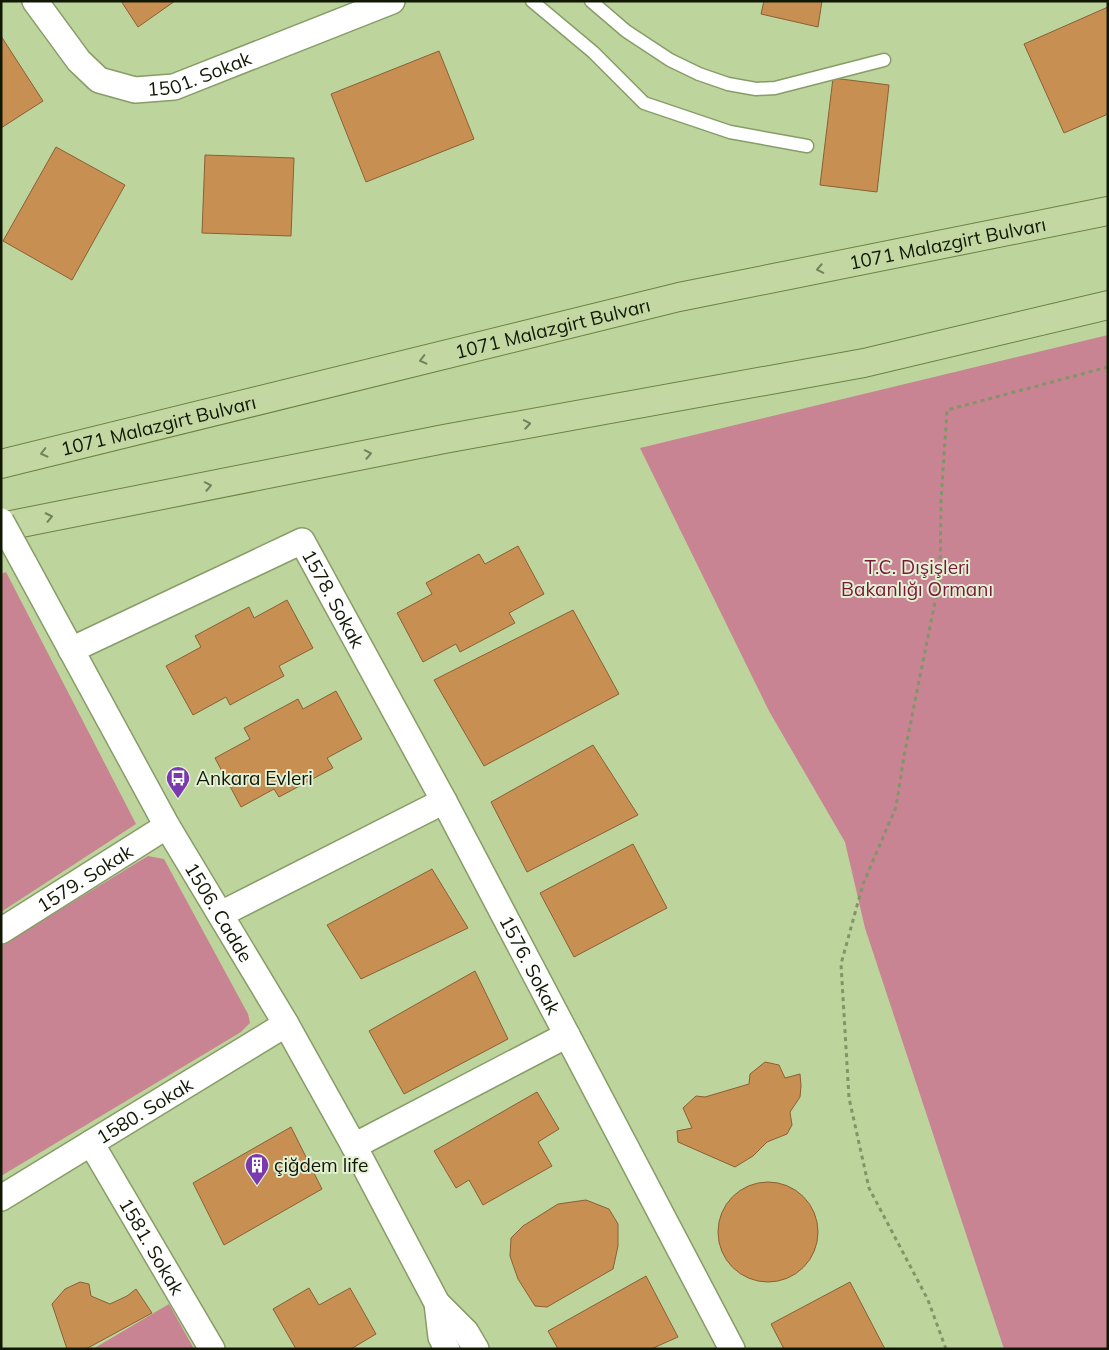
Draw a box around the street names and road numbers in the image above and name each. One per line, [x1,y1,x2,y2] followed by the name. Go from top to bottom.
[146,46,255,101] street label: 1501. Sokak
[847,212,1048,275] street label: 1071 Malazgirt Bulvarı
[452,293,653,364] street label: 1071 Malazgirt Bulvarı
[58,390,258,461] street label: 1071 Malazgirt Bulvarı
[297,545,370,652] street label: 1578. Sokak
[32,839,137,917] street label: 1579. Sokak
[180,858,258,967] street label: 1506. Cadde
[494,911,566,1019] street label: 1576. Sokak
[92,1072,197,1149] street label: 1580. Sokak
[114,1194,190,1300] street label: 1581. Sokak

